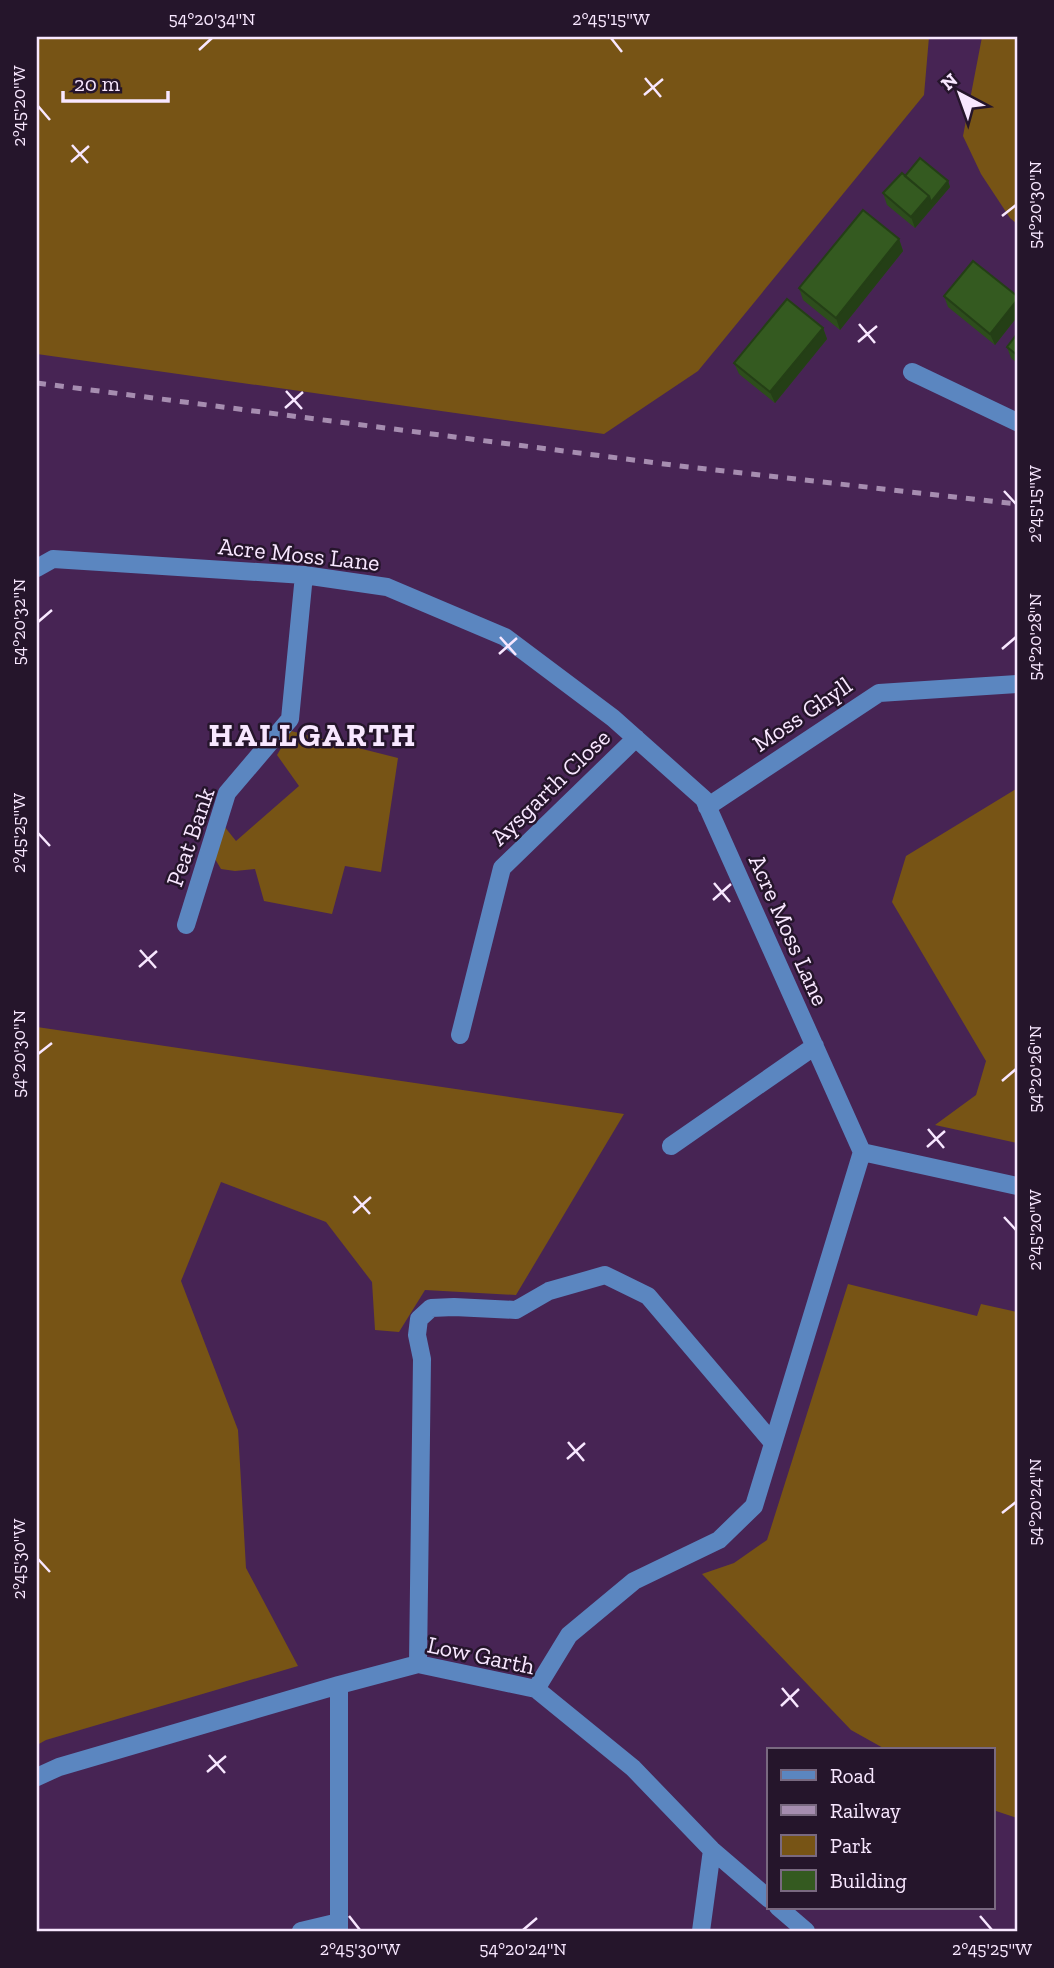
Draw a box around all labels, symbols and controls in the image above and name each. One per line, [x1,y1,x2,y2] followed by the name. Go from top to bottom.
[169,8,255,30] text: 54°20'34"N
[572,8,650,30] text: 2°45'15"W
[63,60,168,104] scale bar
[925,60,995,130] north arrow
[8,65,30,147] text: 2°45'20"W
[936,68,962,95] text: N
[74,71,120,96] text: 20 m
[1024,161,1046,249] text: 54°20'30"N
[1024,465,1046,543] text: 2°45'15"W
[217,531,381,577] street label: Acre Moss Lane
[8,579,30,665] text: 54°20'32"N
[1024,593,1046,681] text: 54°20'28"N
[747,670,857,758] street label: Moss Ghyll
[209,716,417,754] district label: HALLGARTH
[484,723,616,851] street label: Aysgarth Close
[160,783,221,890] street label: Peat Bank
[8,793,30,873] text: 2°45'25"W
[743,850,835,1010] street label: Acre Moss Lane
[8,1010,30,1098] text: 54°20'30"N
[1024,1025,1046,1113] text: 54°20'26"N
[1024,1189,1046,1271] text: 2°45'20"W
[1024,1458,1046,1546] text: 54°20'24"N
[8,1518,30,1599] text: 2°45'30"W
[425,1629,538,1681] street label: Low Garth
[767,1748,995,1909] legend
[830,1763,876,1788] text: Road
[830,1798,901,1823] text: Railway
[830,1833,872,1858] text: Park
[830,1868,907,1893] text: Building
[320,1938,401,1960] text: 2°45'30"W
[479,1938,567,1960] text: 54°20'24"N
[952,1938,1032,1960] text: 2°45'25"W

